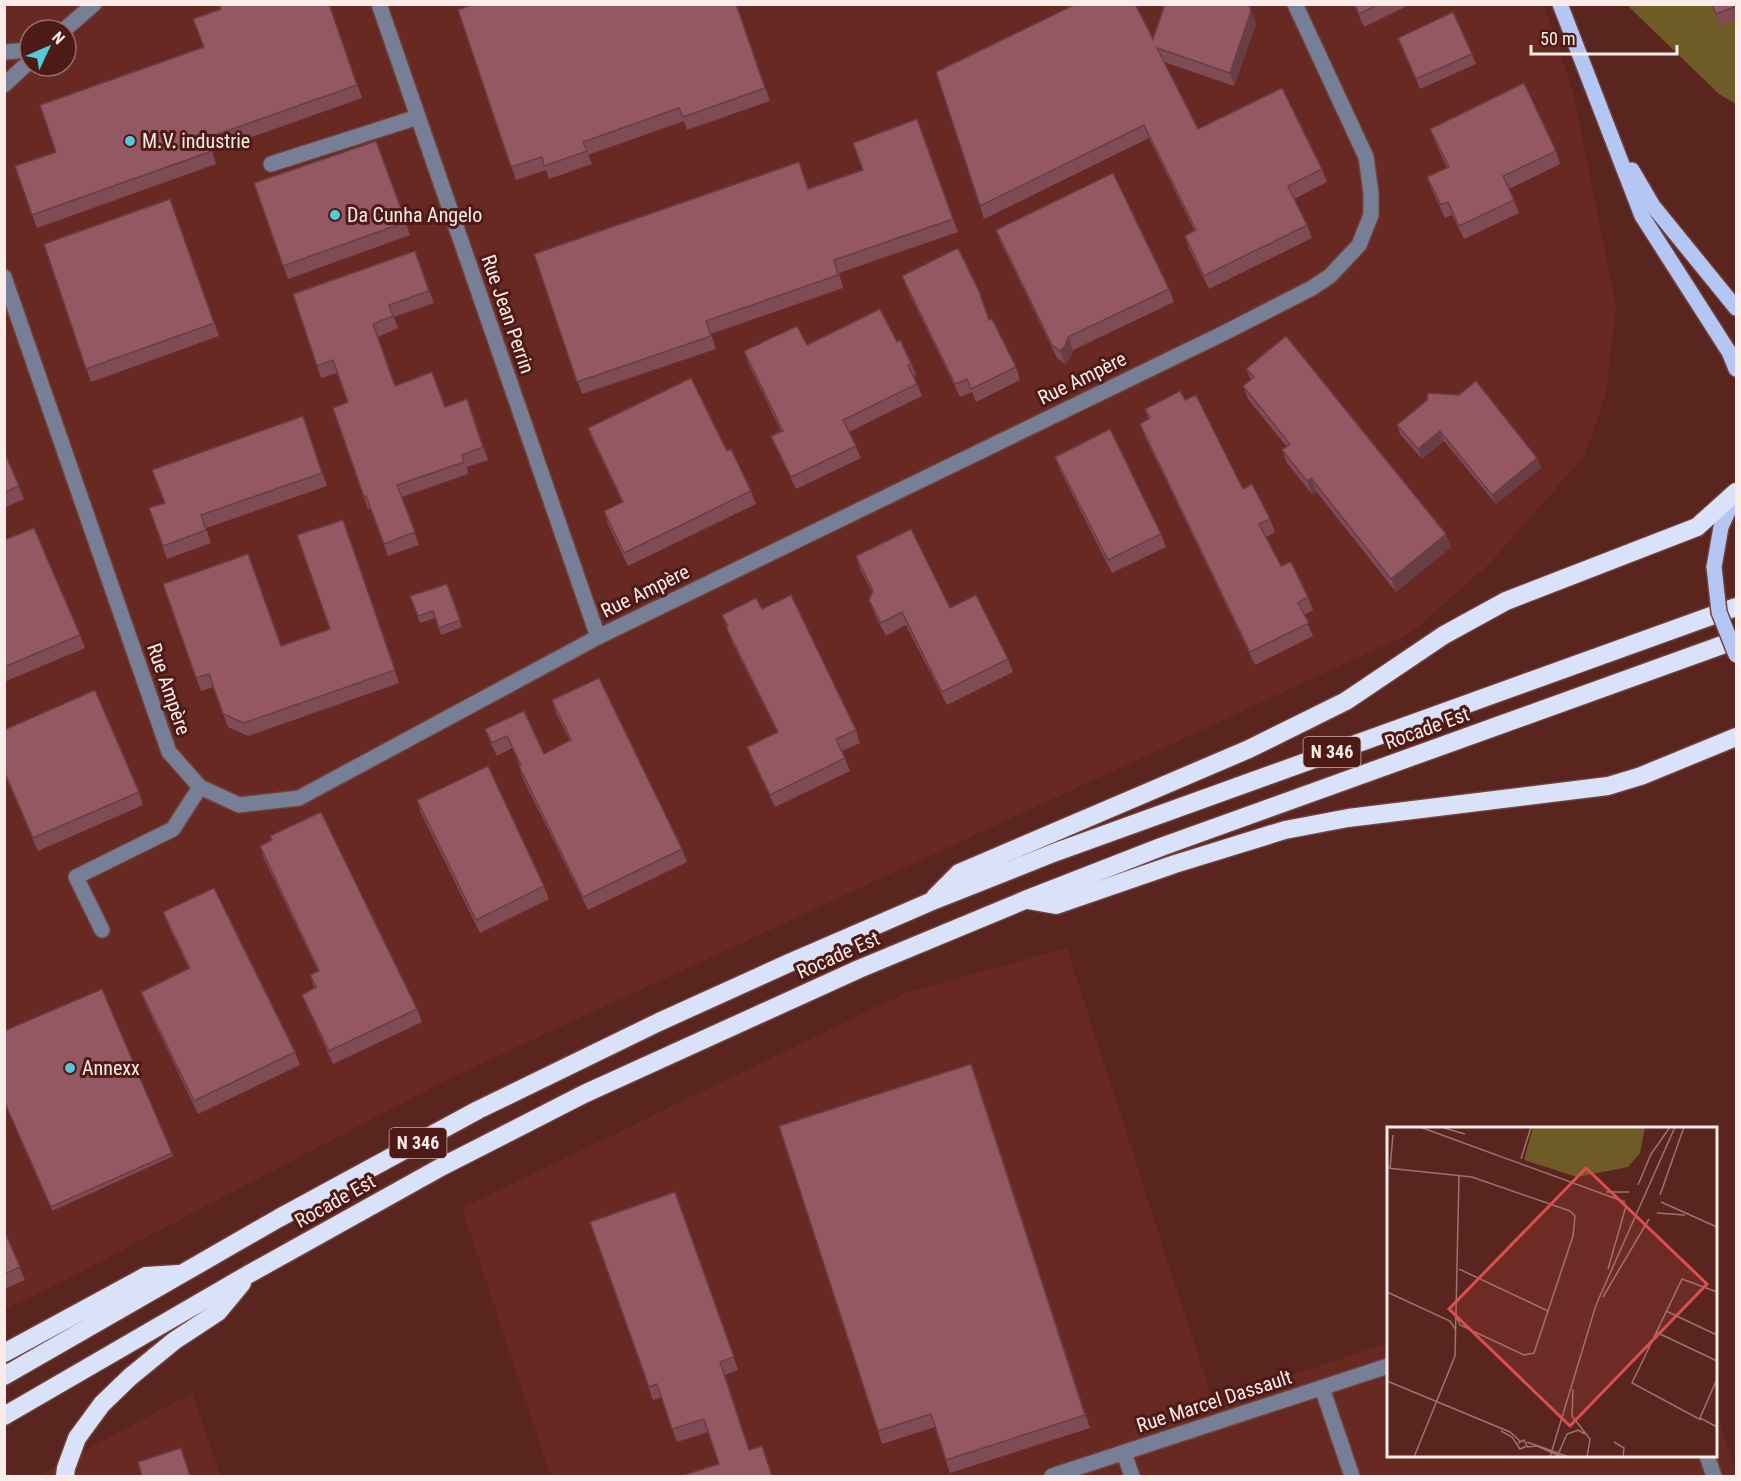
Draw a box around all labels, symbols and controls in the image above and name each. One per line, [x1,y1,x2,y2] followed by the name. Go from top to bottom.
[18,18,78,78] north arrow
[1531,18,1676,56] scale bar
[48,28,69,48] text: N
[1540,28,1575,49] text: 50 m
[142,129,250,153] place label: M.V. industrie
[123,134,137,148] marker: M.V. industrie
[347,203,482,227] place label: Da Cunha Angelo
[328,208,342,222] marker: Da Cunha Angelo
[476,251,540,377] street label: Rue Jean Perrin
[1034,346,1130,410] street label: Rue Ampère
[597,559,693,623] street label: Rue Ampère
[142,640,196,738] street label: Rue Ampère
[1381,702,1473,754] street label: Rocade Est
[1304,737,1360,767] road number: N 346
[793,926,883,984] street label: Rocade Est
[82,1056,140,1080] place label: Annexx
[63,1061,77,1075] marker: Annexx
[1387,1127,1717,1457] inset map
[390,1128,446,1158] road number: N 346
[291,1169,380,1233] street label: Rocade Est
[1133,1365,1295,1437] street label: Rue Marcel Dassault

